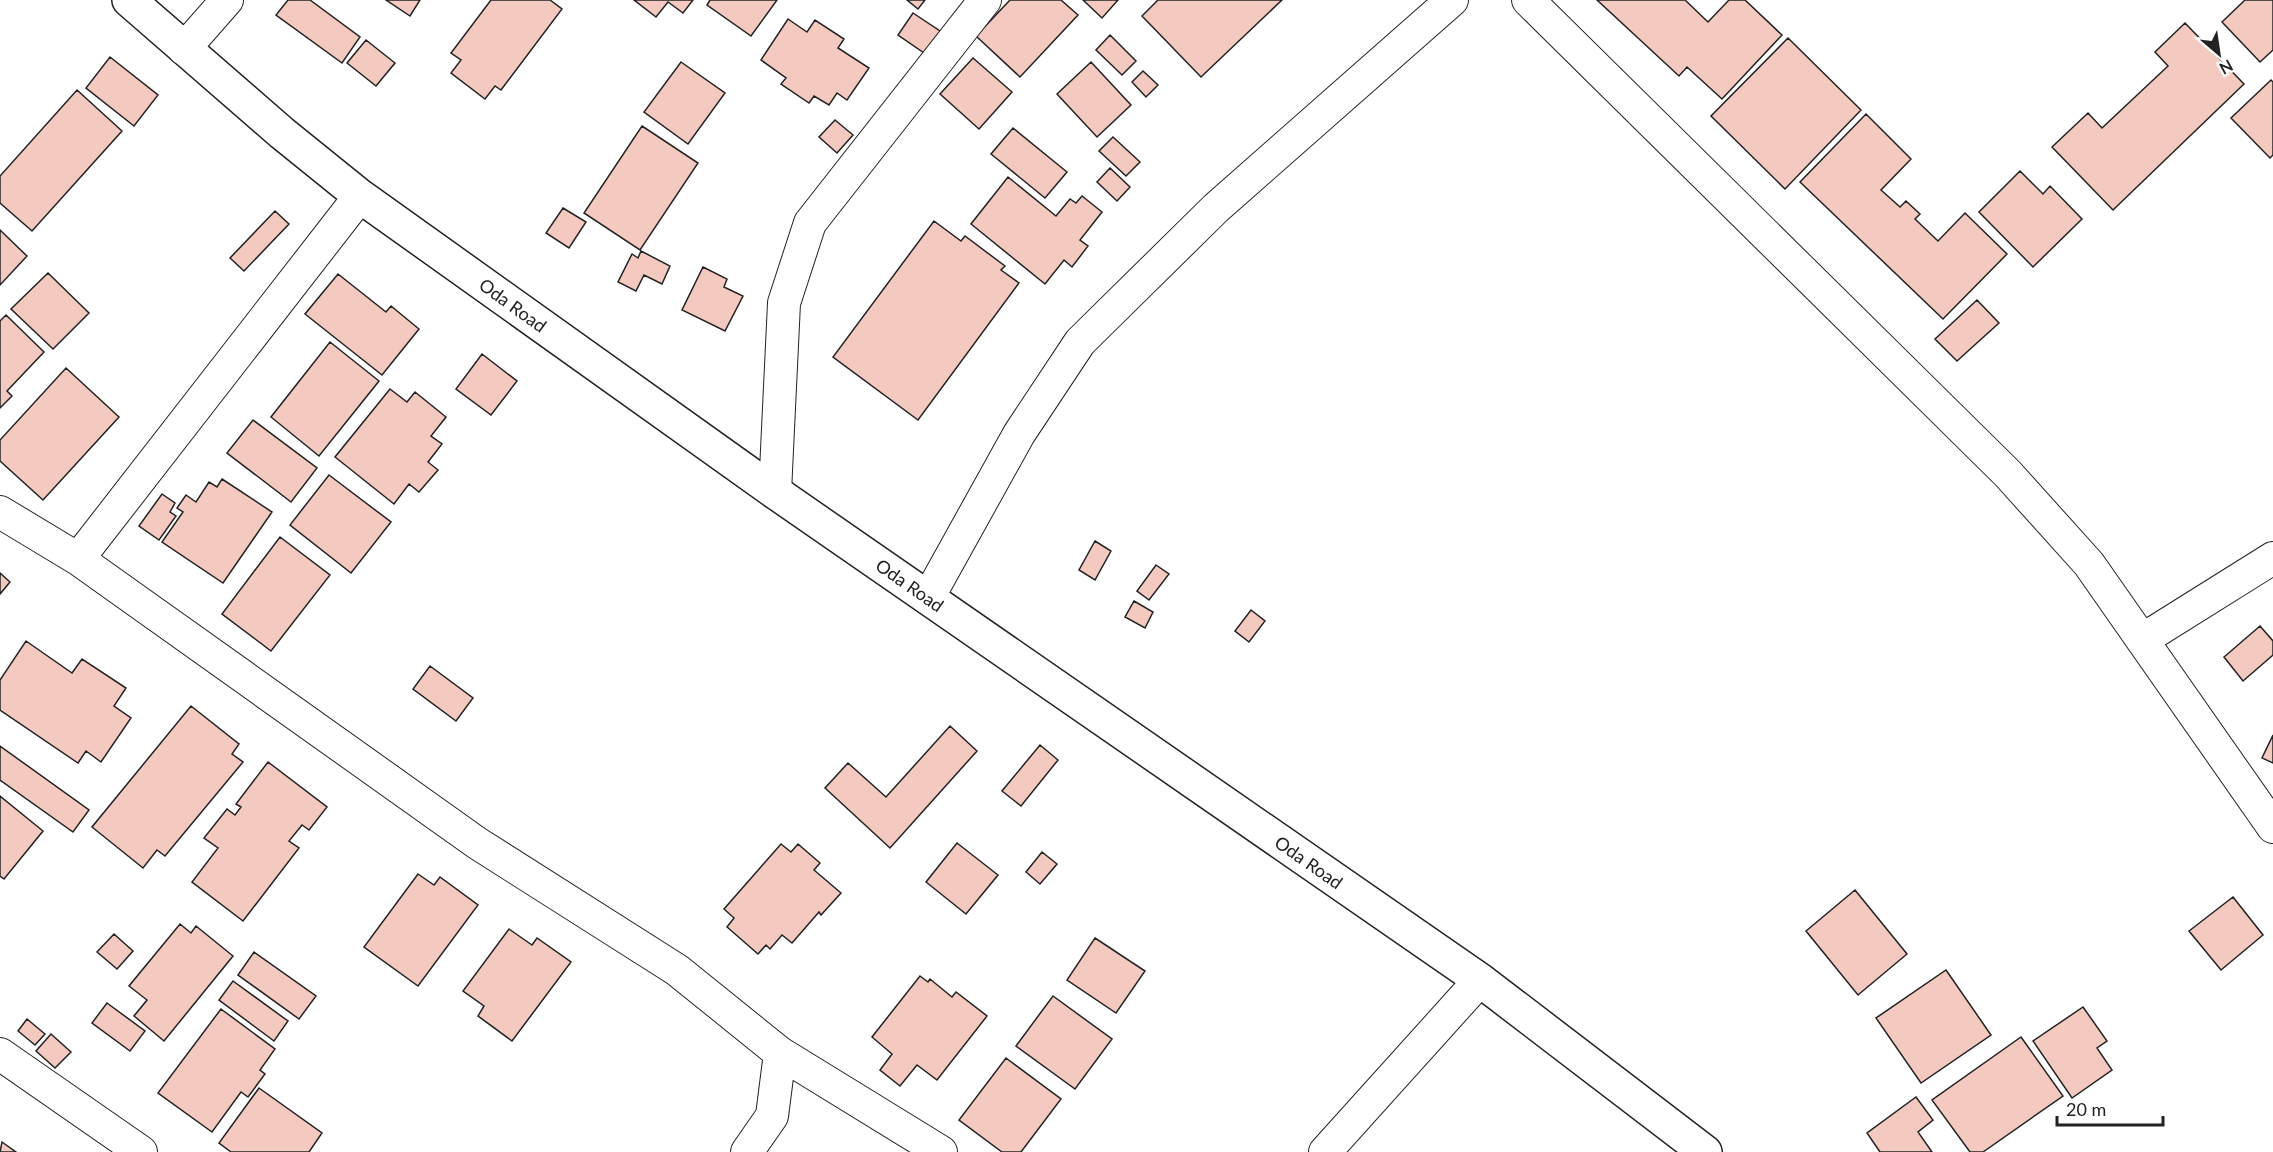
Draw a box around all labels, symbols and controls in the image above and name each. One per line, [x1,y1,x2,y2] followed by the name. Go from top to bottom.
[2189,24,2249,84] north arrow
[2217,56,2237,79] text: N
[475,273,551,337] street label: Oda Road
[872,554,948,616] street label: Oda Road
[1271,831,1347,893] street label: Oda Road
[2057,1089,2164,1127] scale bar
[2066,1098,2106,1120] text: 20 m

